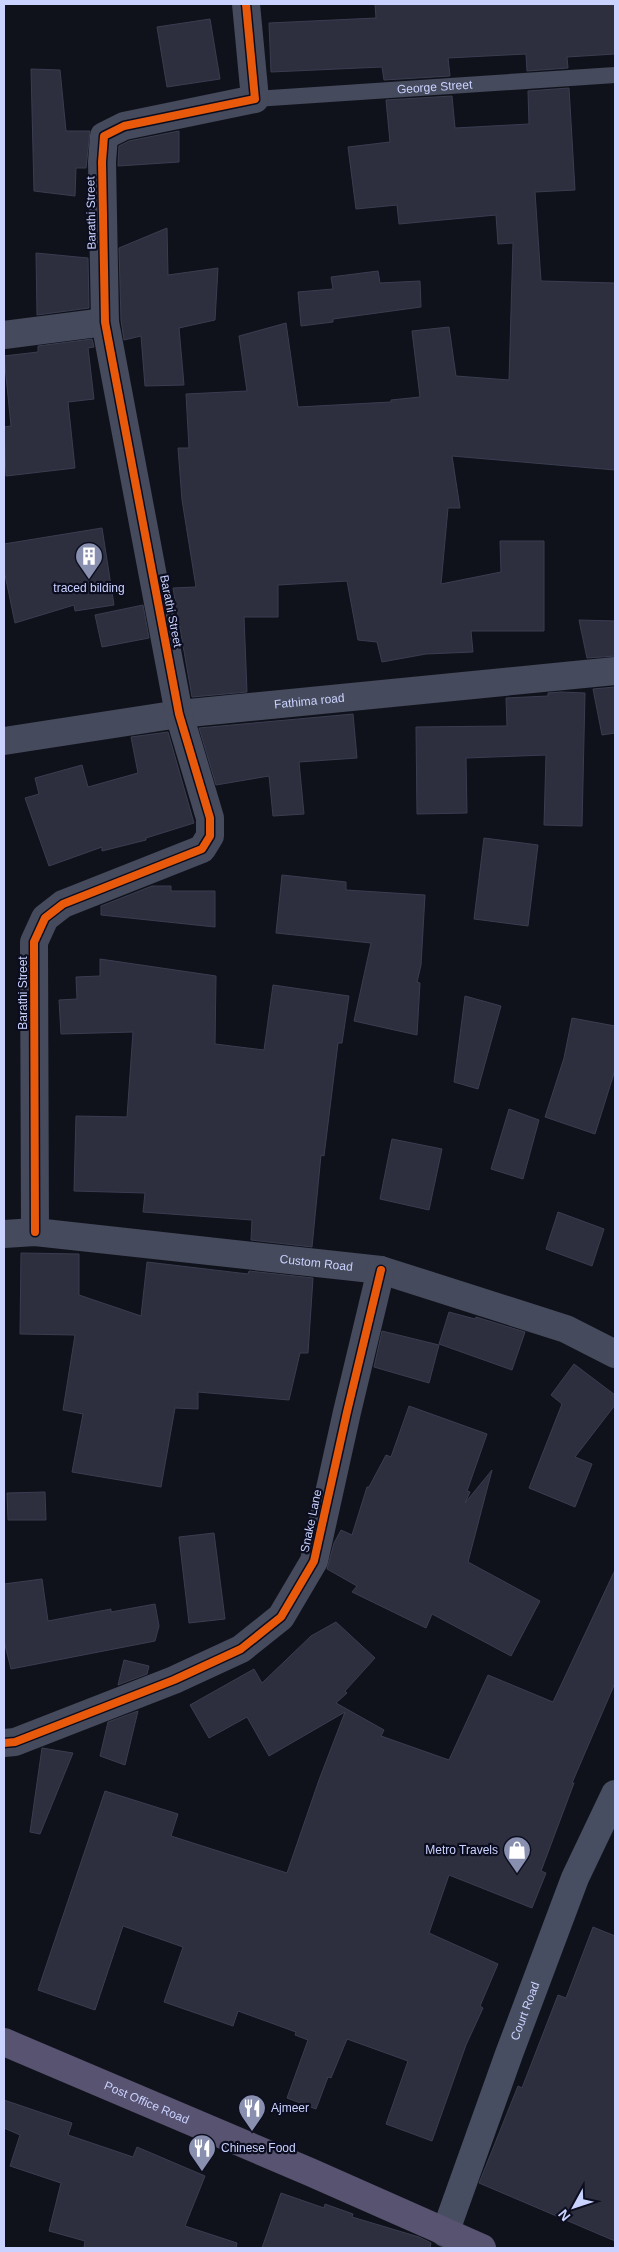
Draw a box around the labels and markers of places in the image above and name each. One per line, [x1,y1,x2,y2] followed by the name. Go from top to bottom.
[74,541,104,580] building icon: traced bilding
[53,581,125,595] place label: traced bilding
[502,1835,532,1874] shop icon: Metro Travels
[425,1843,498,1857] place label: Metro Travels
[237,2093,267,2132] restaurant icon: Ajmeer
[271,2101,309,2115] place label: Ajmeer
[187,2133,217,2172] restaurant icon: Chinese Food
[221,2141,296,2155] place label: Chinese Food

